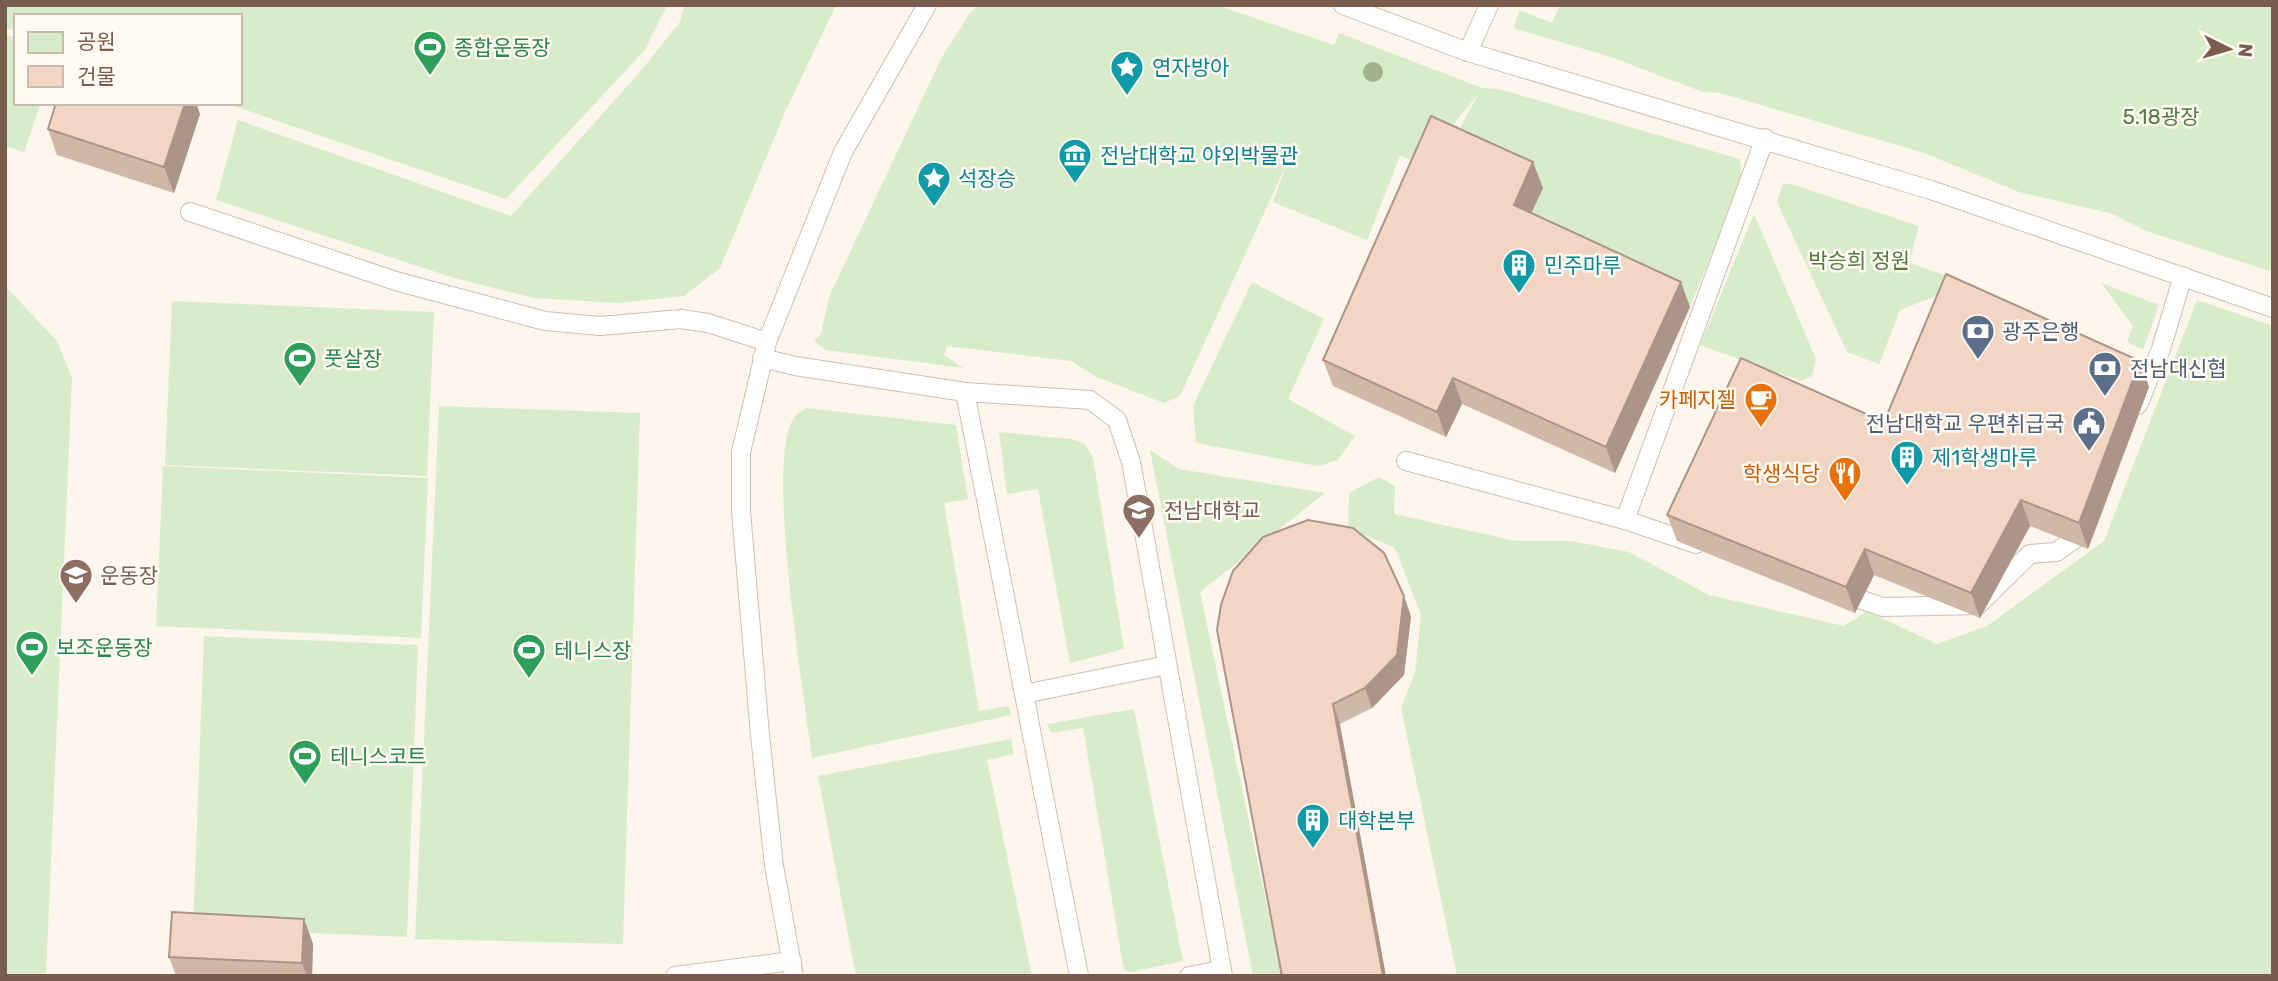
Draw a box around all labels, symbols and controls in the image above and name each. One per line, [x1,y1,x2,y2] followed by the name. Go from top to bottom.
[14,14,242,105] legend
[2194,14,2264,84] north arrow
[411,28,449,77] sports icon: 종합운동장
[77,29,116,54] text: 공원
[454,35,551,60] place label: 종합운동장
[2233,43,2257,58] text: N
[1108,48,1146,97] place icon: 연자방아
[1152,55,1229,80] place label: 연자방아
[77,64,116,89] text: 건물
[2122,104,2200,129] park label: 5.18광장
[1056,136,1094,185] museum icon: 전남대학교 야외박물관
[1100,143,1298,168] place label: 전남대학교 야외박물관
[915,159,953,208] place icon: 석장승
[958,166,1016,191] place label: 석장승
[1500,246,1538,295] building icon: 민주마루
[1808,248,1910,273] park label: 박승희 정원
[1544,253,1621,278] place label: 민주마루
[1959,312,1997,361] bank icon: 광주은행
[2002,319,2079,344] place label: 광주은행
[281,339,319,388] sports icon: 풋살장
[324,346,382,371] place label: 풋살장
[2086,349,2124,398] bank icon: 전남대신협
[2130,356,2227,381] place label: 전남대신협
[1742,380,1780,429] cafe icon: 카페지젤
[1659,387,1736,412] place label: 카페지젤
[2070,404,2108,453] public building icon: 전남대학교 우편취급국
[1866,411,2064,436] place label: 전남대학교 우편취급국
[1888,438,1926,487] building icon: 제1학생마루
[1932,445,2038,470] place label: 제1학생마루
[1826,454,1864,503] restaurant icon: 학생식당
[1743,461,1820,486] place label: 학생식당
[1120,491,1158,540] school or university icon: 전남대학교
[1164,498,1261,523] place label: 전남대학교
[57,556,95,605] school or university icon: 운동장
[100,563,158,588] place label: 운동장
[13,628,51,677] sports icon: 보조운동장
[510,631,548,680] sports icon: 테니스장
[56,635,153,660] place label: 보조운동장
[554,638,631,663] place label: 테니스장
[286,737,324,786] sports icon: 테니스코트
[330,744,427,769] place label: 테니스코트
[1294,801,1332,850] building icon: 대학본부
[1338,808,1415,833] place label: 대학본부

